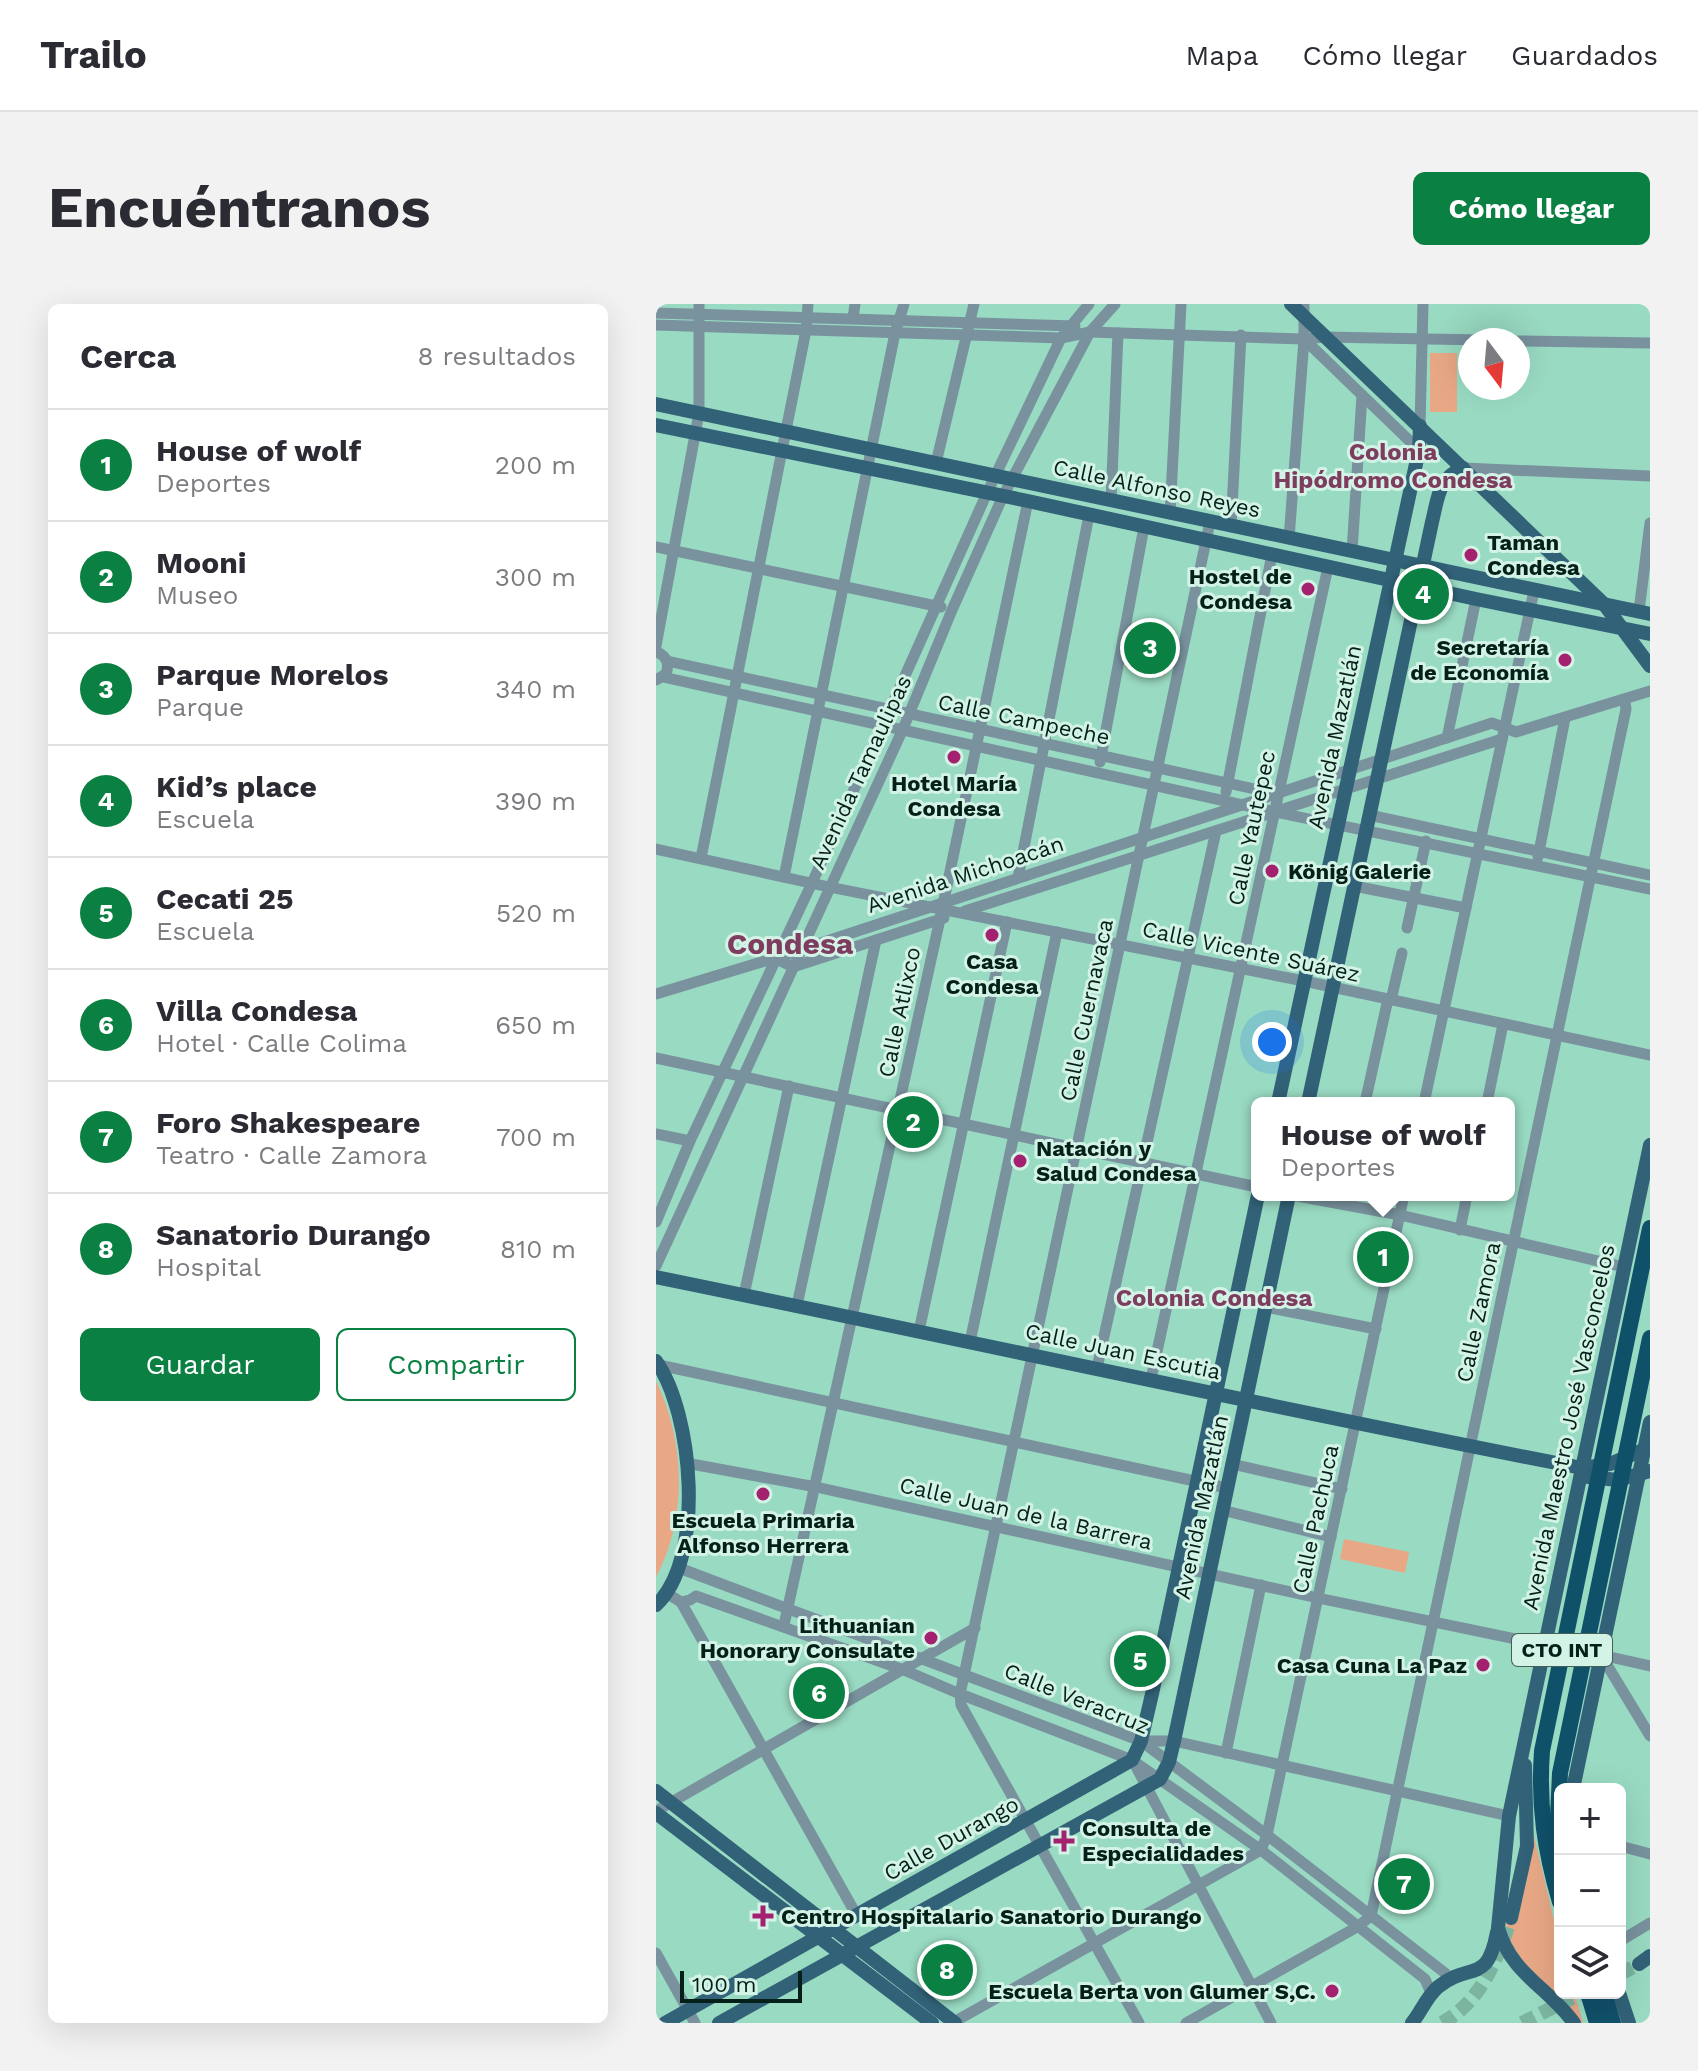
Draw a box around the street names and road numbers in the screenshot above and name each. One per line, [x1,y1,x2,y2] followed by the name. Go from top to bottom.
[1051,454,1263,523] street label: Calle Alfonso Reyes
[1303,643,1366,831] street label: Avenida Mazatlán
[805,671,916,873] street label: Avenida Tamaulipas
[936,689,1112,750] street label: Calle Campeche
[1223,748,1280,908] street label: Calle Yautepec
[864,831,1067,918] street label: Avenida Michoacán
[1140,916,1362,987] street label: Calle Vicente Suárez
[1055,917,1118,1103] street label: Calle Cuernavaca
[873,945,926,1080] street label: Calle Atlixco
[1451,1240,1506,1385] street label: Calle Zamora
[1517,1242,1620,1612] street label: Avenida Maestro José Vasconcelos
[1023,1319,1223,1384] street label: Calle Juan Escutia
[1170,1413,1233,1601] street label: Avenida Mazatlán
[1288,1442,1343,1596] street label: Calle Pachuca
[897,1472,1155,1555] street label: Calle Juan de la Barrera
[1512,1634,1612,1666] road number: CTO INT
[1001,1658,1153,1739] street label: Calle Veracruz
[879,1791,1023,1886] street label: Calle Durango

